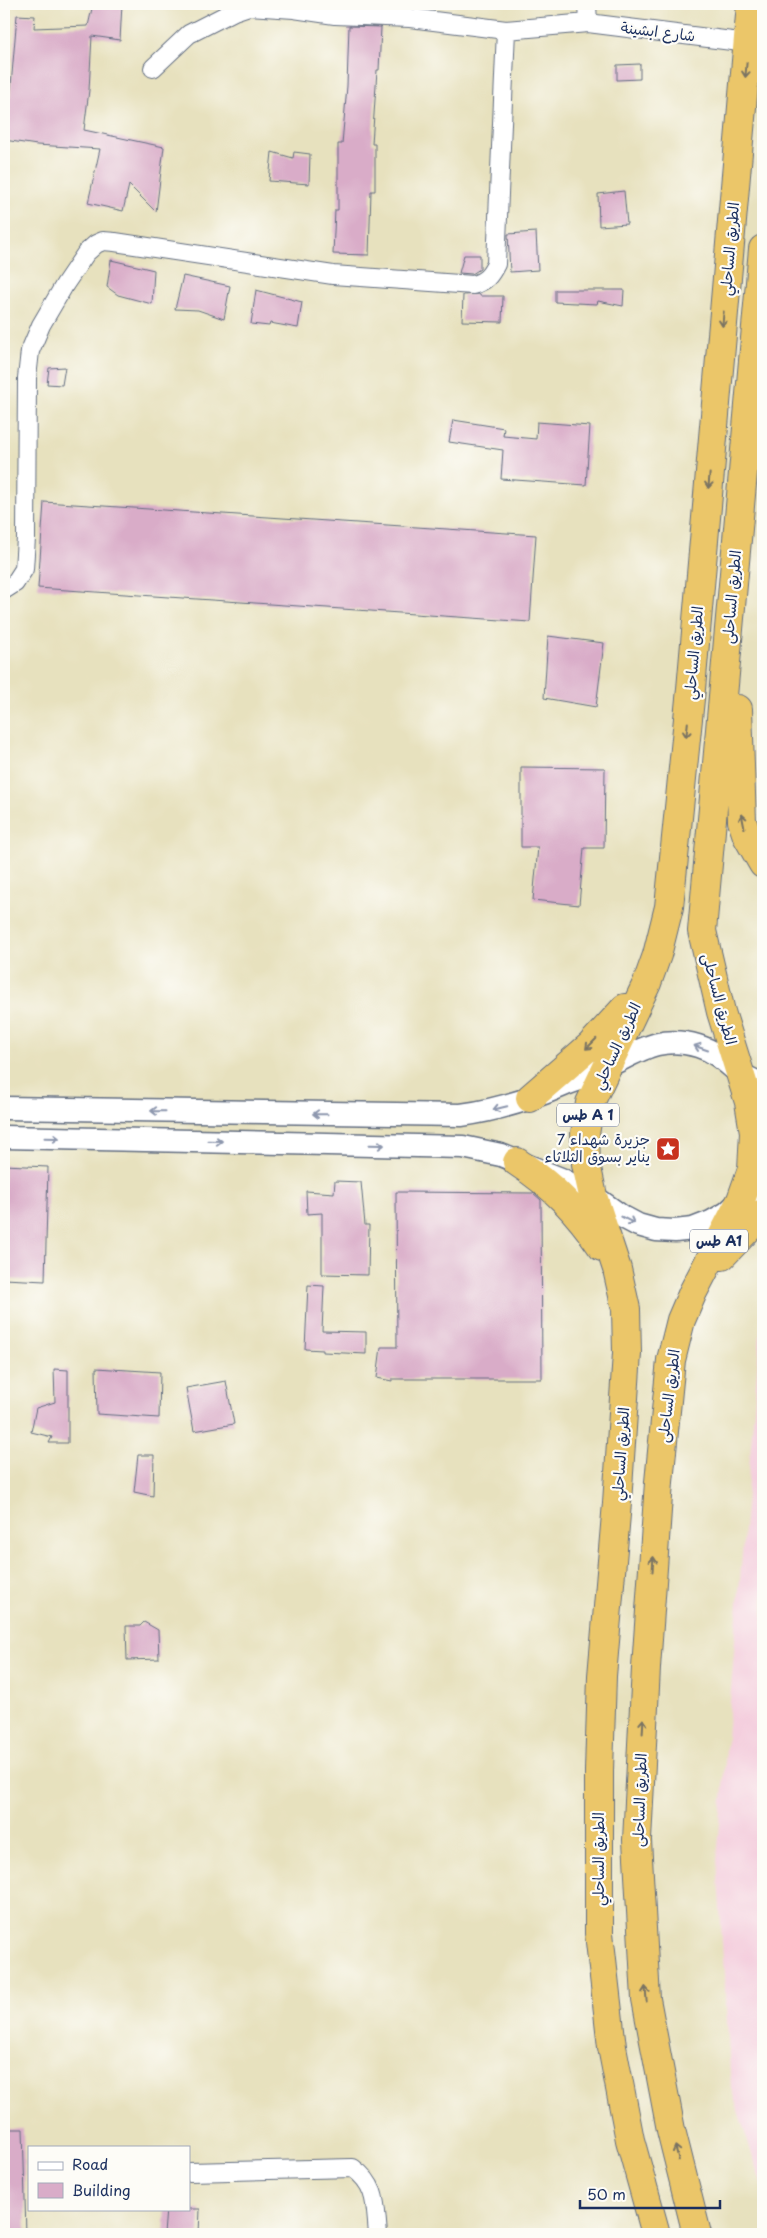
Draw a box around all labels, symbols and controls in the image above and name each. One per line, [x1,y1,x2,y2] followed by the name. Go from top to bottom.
[620,15,697,46] street label: شارع ابشينة
[741,61,751,77] one-way arrow
[713,201,747,297] street label: الطريق الساحلي
[719,310,728,326] one-way arrow
[704,472,714,488] one-way arrow
[715,549,746,645] street label: الطريق الساحلى
[677,605,711,701] street label: الطريق الساحلي
[682,721,692,737] one-way arrow
[738,813,747,829] one-way arrow
[697,950,744,1047] street label: الطريق الساحلى
[585,998,649,1094] street label: الطريق الساحلي
[585,1038,597,1051] one-way arrow
[693,1043,709,1052] one-way arrow
[492,1104,508,1113] one-way arrow
[557,1104,619,1126] road number: طس A 1
[150,1106,166,1116] one-way arrow
[313,1109,329,1118] one-way arrow
[545,1127,650,1167] place label: جزيرة شهداء 7 يناير بسوق الثلاثاء
[44,1133,60,1142] one-way arrow
[206,1136,223,1146] one-way arrow
[655,1136,681,1162] place icon: جزيرة شهداء 7 يناير بسوق الثلاثاء
[369,1140,385,1150] one-way arrow
[620,1216,635,1225] one-way arrow
[690,1230,748,1252] road number: طس A1
[650,1348,685,1444] street label: الطريق الساحلى
[605,1406,637,1502] street label: الطريق الساحلي
[649,1557,658,1573] one-way arrow
[638,1719,647,1735] one-way arrow
[625,1753,652,1847] street label: الطريق الساحلى
[586,1812,612,1906] street label: الطريق الساحلي
[641,1986,650,2002] one-way arrow
[672,2145,681,2161] one-way arrow
[28,2146,190,2210] legend
[72,2152,108,2175] text: Road
[72,2178,131,2201] text: Building
[580,2178,720,2210] scale bar
[587,2182,626,2205] text: 50 m

